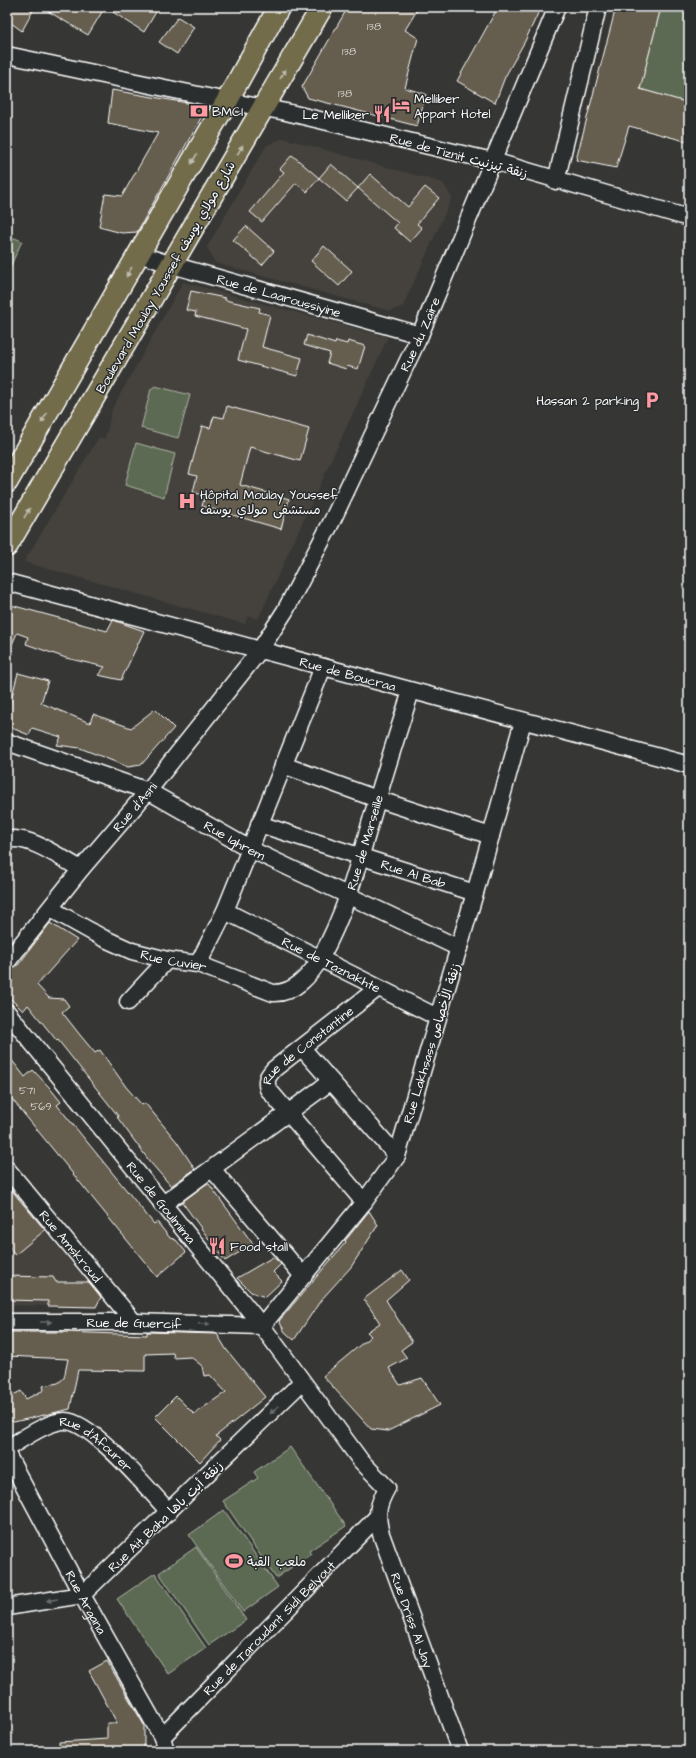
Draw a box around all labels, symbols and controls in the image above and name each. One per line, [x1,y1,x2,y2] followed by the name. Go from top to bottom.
[367,19,381,34] house number: 138
[342,44,356,59] house number: 138
[280,68,287,80] one-way arrow
[338,86,352,101] house number: 138
[414,90,491,123] place label: Melliber Appart Hotel
[391,95,411,115] hotel icon: Melliber Appart Hotel
[189,101,209,121] bank icon: BMCI
[212,103,243,121] place label: BMCI
[372,104,392,124] restaurant icon: Le Melliber
[302,106,369,124] place label: Le Melliber
[388,129,530,183] street label: Rue de Tiznit زنقة تيزنيت
[236,144,243,156] one-way arrow
[190,153,197,165] one-way arrow
[92,158,241,397] street label: Boulevard Moulay Youssef شارع مولاي يوسف
[125,266,132,278] one-way arrow
[215,270,343,322] street label: Rue de Laaroussiyine
[396,295,445,375] street label: Rue du Zaïre
[642,390,662,410] parking icon: Hassan 2 parking
[536,392,639,411] place label: Hassan 2 parking
[41,412,48,424] one-way arrow
[200,486,338,519] place label: Hôpital Moulay Youssef مستشفى مولاي يوسف
[177,491,197,511] hospital icon: Hôpital Moulay Youssef مستشفى مولاي يوسف
[23,507,30,519] one-way arrow
[298,653,398,696] street label: Rue de Boucraa
[109,779,162,836] street label: Rue d'Asni
[343,793,388,893] street label: Rue de Marseille
[200,817,269,865] street label: Rue Ighrem
[378,855,448,893] street label: Rue Al Bab
[279,933,383,997] street label: Rue de Taznakhte
[138,946,209,976] street label: Rue Cuvier
[399,961,465,1126] street label: Rue Lakhsass زنقة الأخصاص
[258,1002,358,1086] street label: Rue de Constantine
[19,1083,36,1098] house number: 571
[31,1099,51,1114] house number: 569
[122,1158,200,1248] street label: Rue de Goulmima
[35,1207,106,1287] street label: Rue Amskroud
[207,1236,227,1256] restaurant icon: Food stall
[230,1238,288,1256] place label: Food stall
[87,1314,182,1333] street label: Rue de Guercif
[40,1319,53,1325] one-way arrow
[198,1321,211,1327] one-way arrow
[269,1405,279,1415] one-way arrow
[59,1413,136,1476] street label: Rue d'Afourer
[104,1457,227,1576] street label: Rue Ait Baha زنقة أيت باها
[224,1551,244,1571] sports icon: ملعب القبة
[247,1553,306,1571] place label: ملعب القبة
[200,1556,340,1700] street label: Rue de Taroudant Sidi Belyout
[61,1568,110,1638] street label: Rue Argana
[386,1570,437,1671] street label: Rue Driss Al Jay
[46,1597,58,1603] one-way arrow

